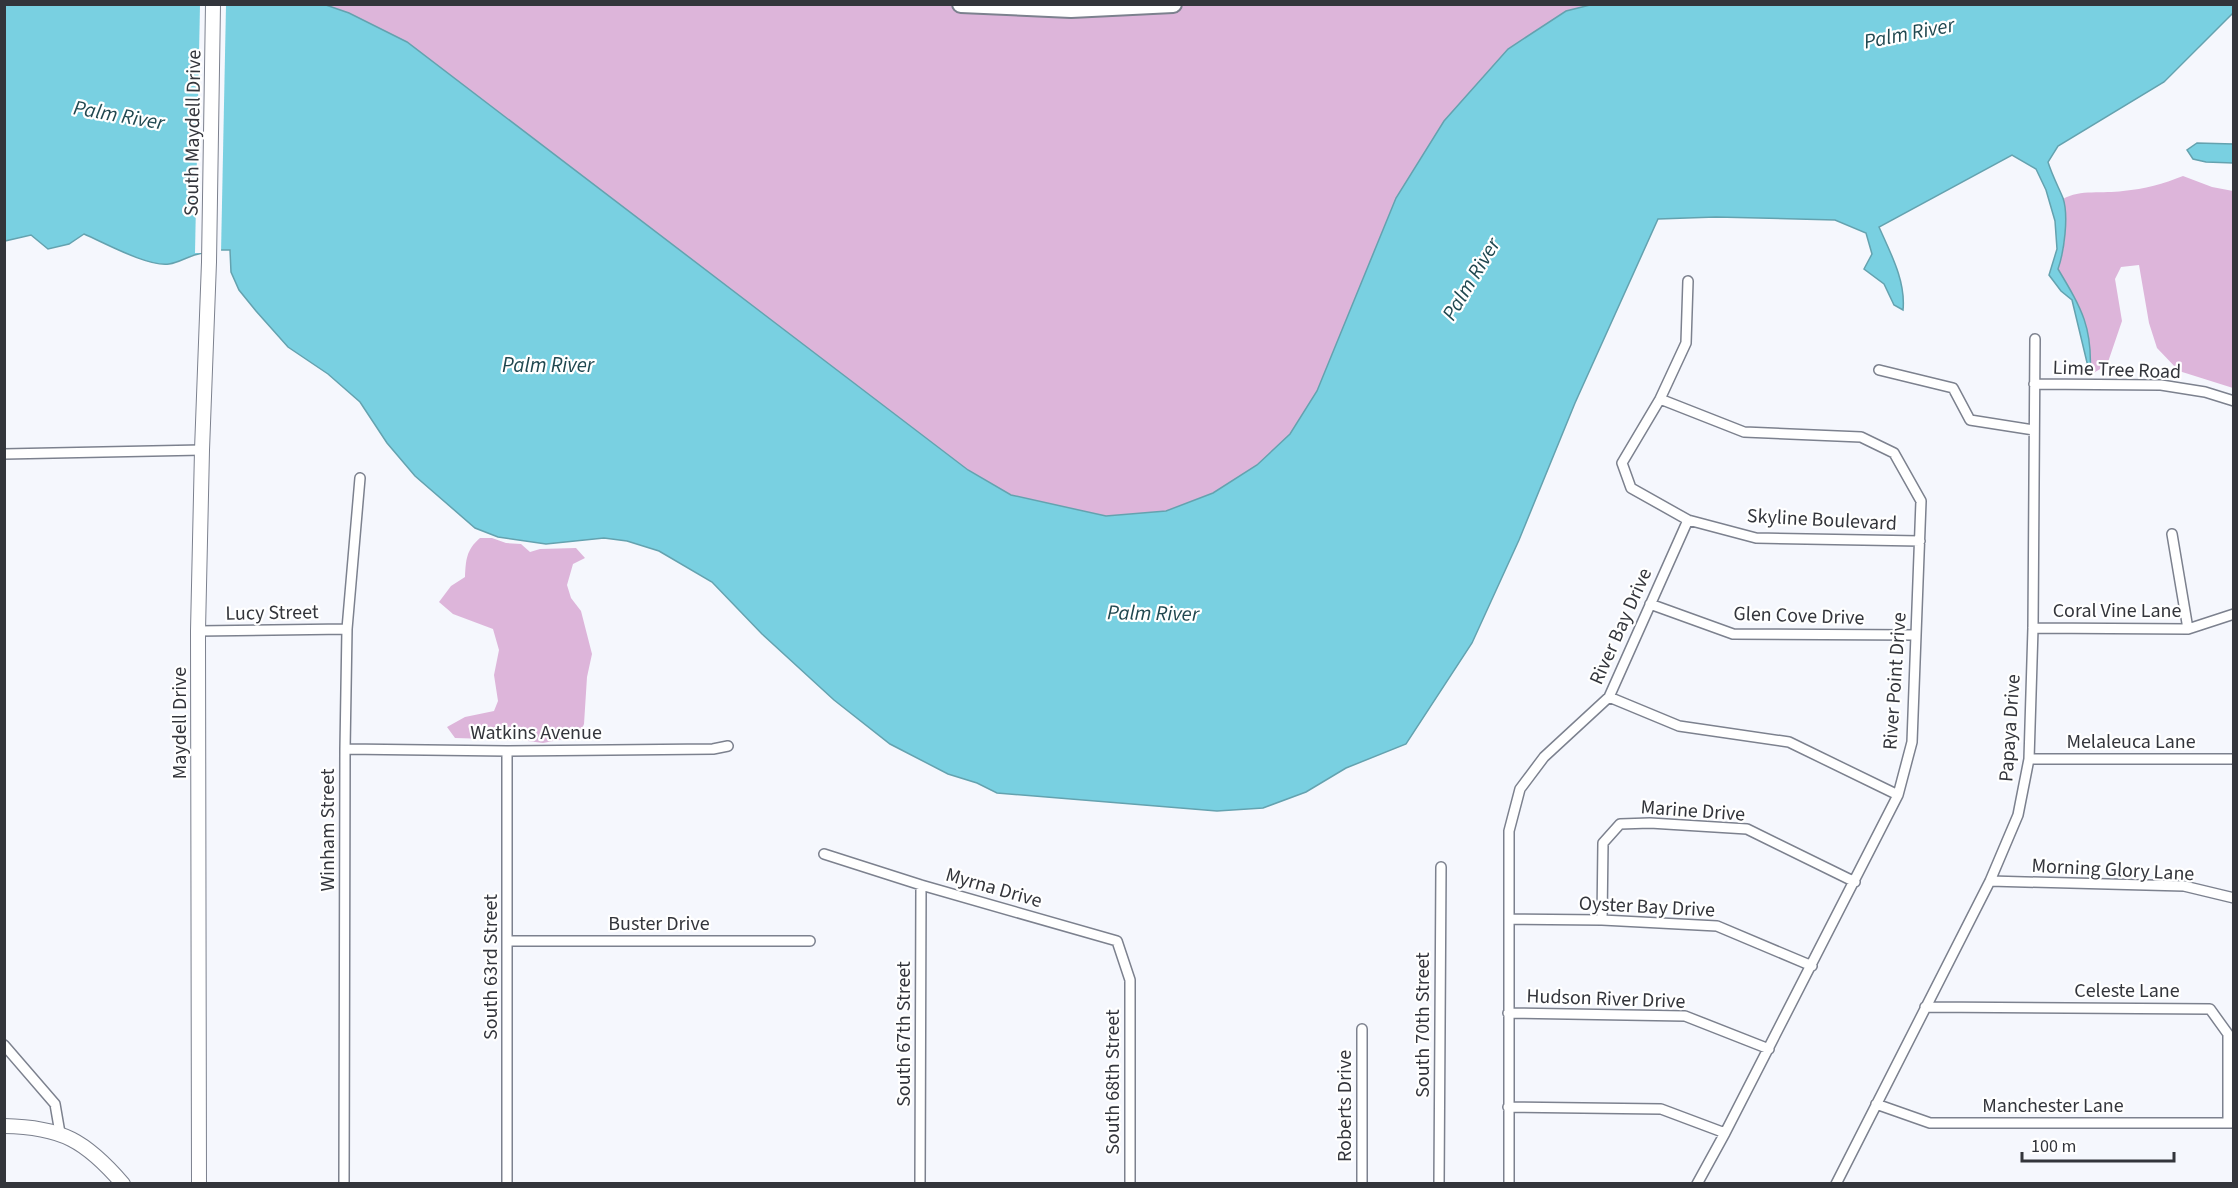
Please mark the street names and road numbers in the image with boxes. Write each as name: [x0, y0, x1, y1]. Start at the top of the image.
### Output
street label: South Maydell Drive: [178, 49, 208, 216]
street label: Lime Tree Road: [2052, 354, 2182, 386]
street label: Skyline Boulevard: [1746, 502, 1898, 538]
street label: River Bay Drive: [1583, 564, 1659, 689]
street label: Coral Vine Lane: [2053, 597, 2181, 625]
street label: Lucy Street: [225, 598, 319, 628]
street label: Glen Cove Drive: [1733, 600, 1865, 632]
street label: River Point Drive: [1876, 611, 1914, 751]
street label: Maydell Drive: [166, 667, 194, 779]
street label: Papaya Drive: [1992, 673, 2028, 783]
street label: Watkins Avenue: [470, 719, 602, 747]
street label: Melaleuca Lane: [2066, 728, 2196, 756]
street label: Winham Street: [314, 768, 342, 892]
street label: Marine Drive: [1640, 793, 1746, 829]
street label: Morning Glory Lane: [2031, 852, 2195, 888]
street label: Myrna Drive: [942, 861, 1045, 915]
street label: Oyster Bay Drive: [1578, 889, 1716, 925]
street label: South 63rd Street: [477, 894, 505, 1040]
street label: Buster Drive: [608, 910, 710, 938]
street label: South 70th Street: [1409, 952, 1437, 1098]
street label: South 67th Street: [890, 961, 918, 1107]
street label: Celeste Lane: [2074, 977, 2180, 1005]
street label: Hudson River Drive: [1526, 982, 1686, 1016]
street label: South 68th Street: [1099, 1009, 1127, 1155]
street label: Roberts Drive: [1331, 1050, 1359, 1162]
street label: Manchester Lane: [1982, 1092, 2124, 1120]

